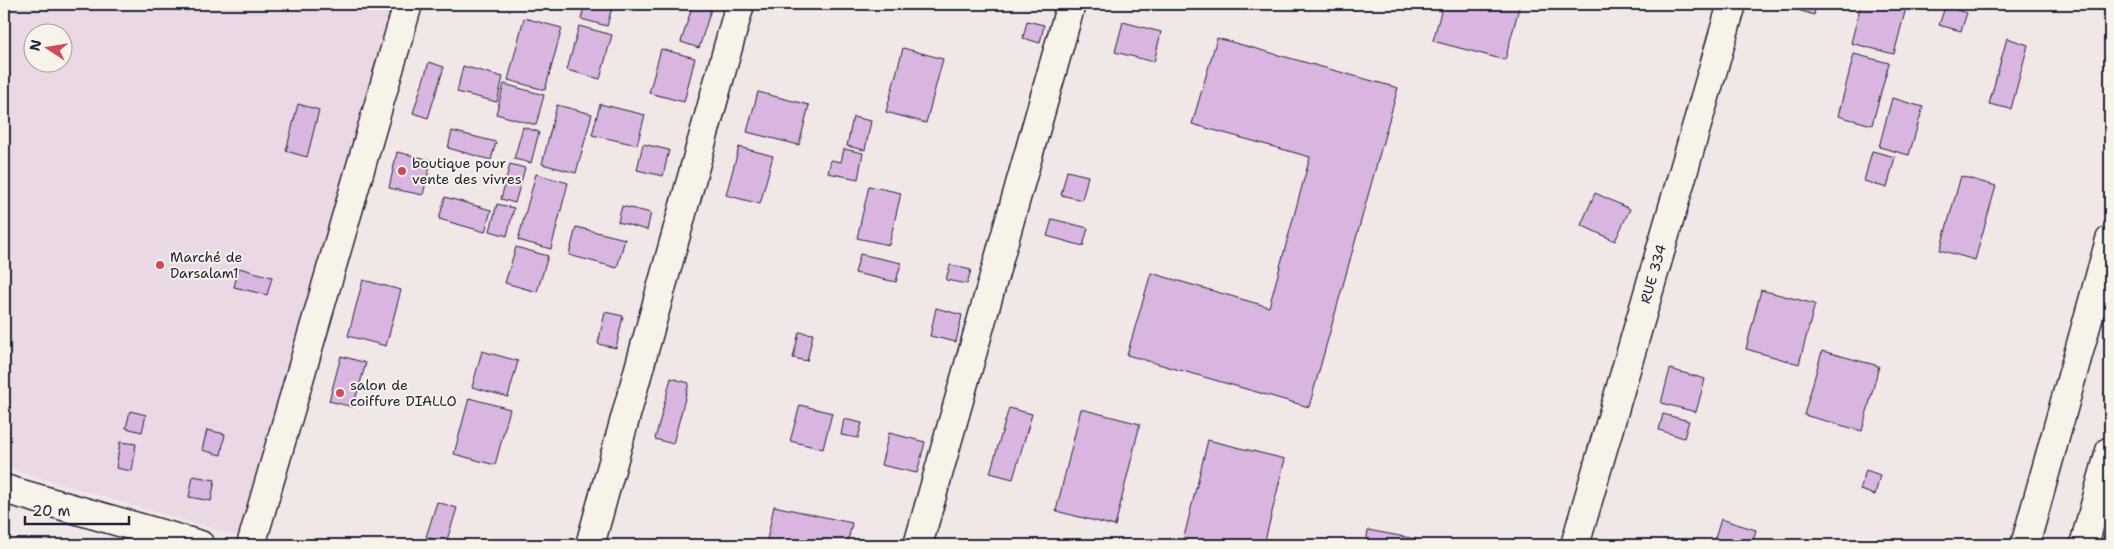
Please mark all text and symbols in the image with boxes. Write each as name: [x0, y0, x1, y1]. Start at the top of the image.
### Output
north arrow: [22, 22, 72, 72]
text: N: [25, 38, 45, 53]
place label: boutique pour vente des vivres: [412, 154, 522, 188]
marker: boutique pour vente des vivres: [396, 165, 408, 177]
street label: RUE 334: [1636, 242, 1670, 306]
place label: Marché de Darsalam1: [170, 248, 243, 282]
marker: Marché de Darsalam1: [154, 259, 166, 271]
place label: salon de coiffure DIALLO: [350, 376, 457, 410]
marker: salon de coiffure DIALLO: [334, 387, 346, 399]
scale bar: [25, 494, 129, 526]
text: 20 m: [32, 501, 71, 521]

